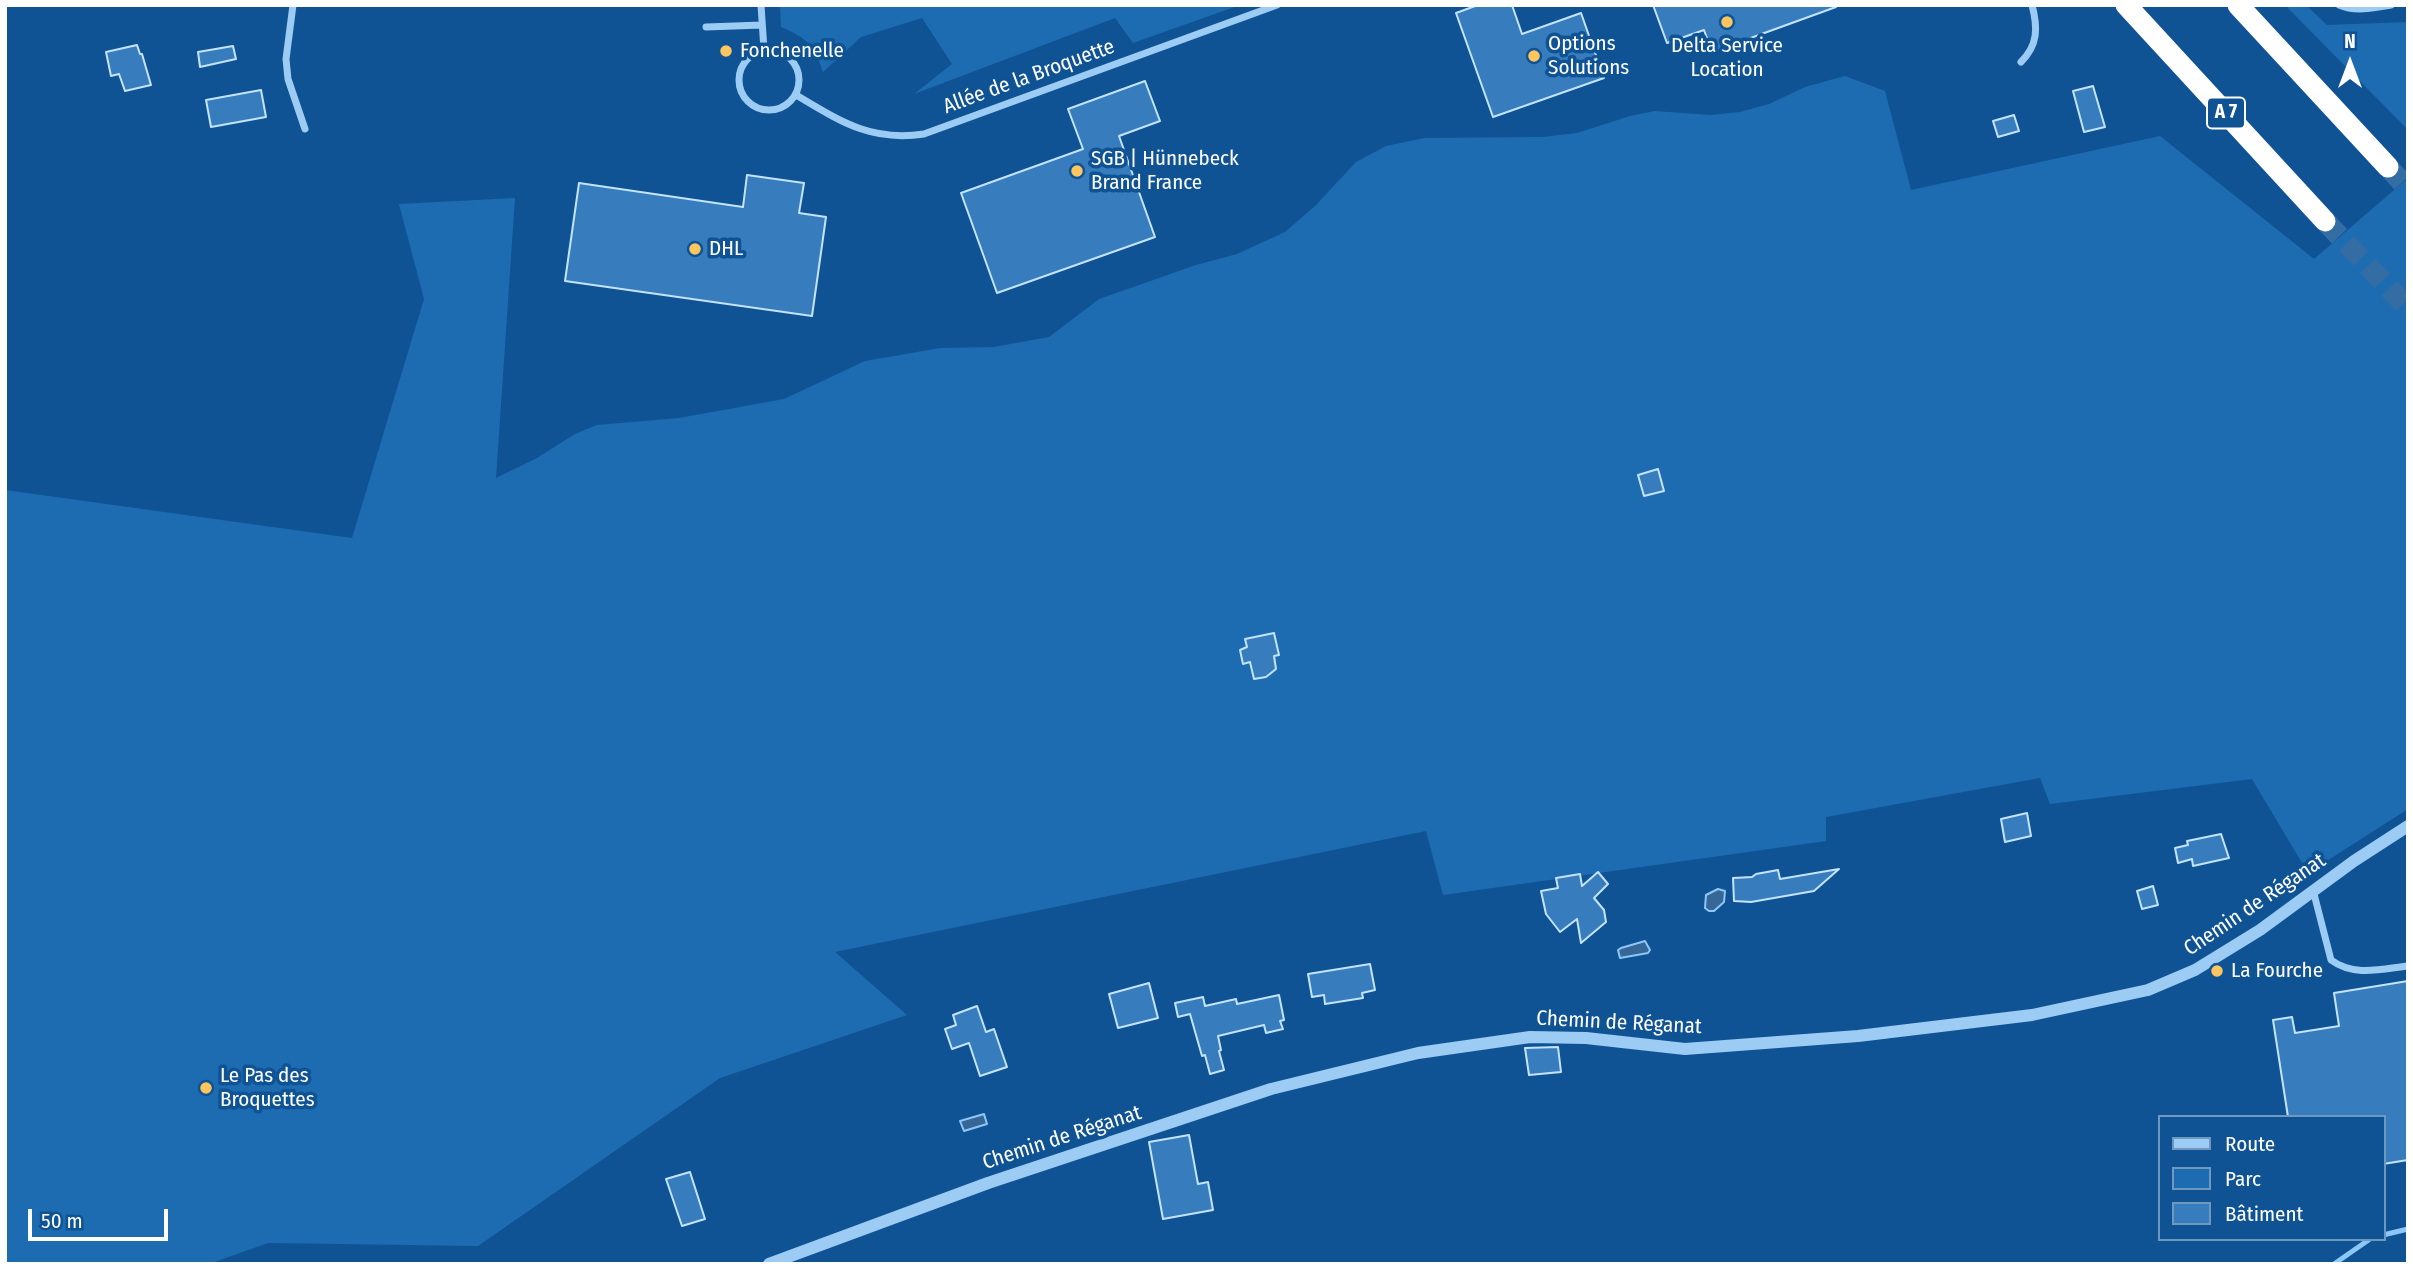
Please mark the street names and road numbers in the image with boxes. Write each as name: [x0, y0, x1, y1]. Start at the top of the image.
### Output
street label: Allée de la Broquette: [940, 34, 1118, 120]
road number: A 7: [2207, 97, 2245, 128]
street label: Chemin de Réganat: [2179, 848, 2331, 962]
street label: Chemin de Réganat: [1536, 1006, 1702, 1040]
street label: Chemin de Réganat: [979, 1100, 1145, 1176]

